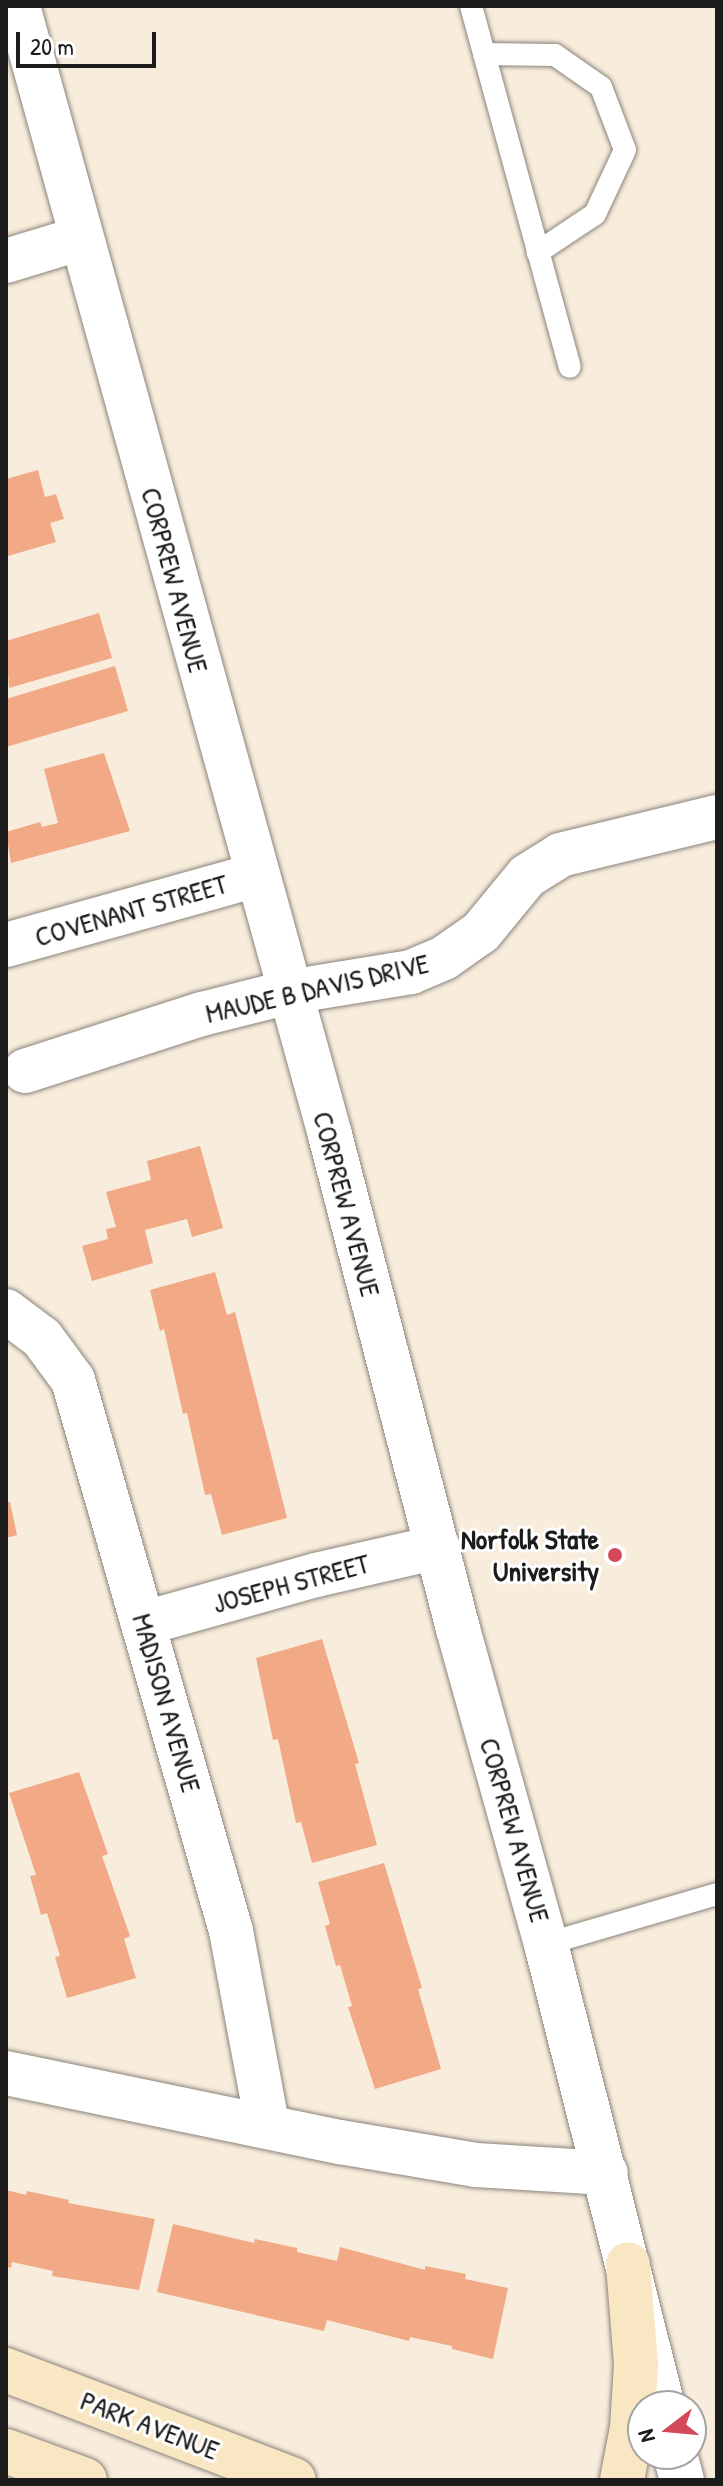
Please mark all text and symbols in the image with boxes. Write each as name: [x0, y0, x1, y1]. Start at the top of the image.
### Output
scale bar: [20, 16, 160, 66]
text: 20 m: [30, 30, 74, 62]
street label: CORPREW AVENUE: [134, 484, 216, 676]
street label: COVENANT STREET: [31, 866, 231, 954]
street label: MAUDE B DAVIS DRIVE: [202, 946, 432, 1030]
street label: CORPREW AVENUE: [306, 1108, 388, 1300]
place label: Norfolk State University: [461, 1522, 599, 1588]
street label: JOSEPH STREET: [209, 1546, 373, 1620]
marker: Norfolk State University: [606, 1546, 624, 1564]
street label: MADISON AVENUE: [125, 1610, 209, 1796]
street label: CORPREW AVENUE: [473, 1734, 557, 1926]
street label: PARK AVENUE: [76, 2383, 224, 2467]
north arrow: [627, 2390, 707, 2470]
text: N: [630, 2426, 662, 2446]

